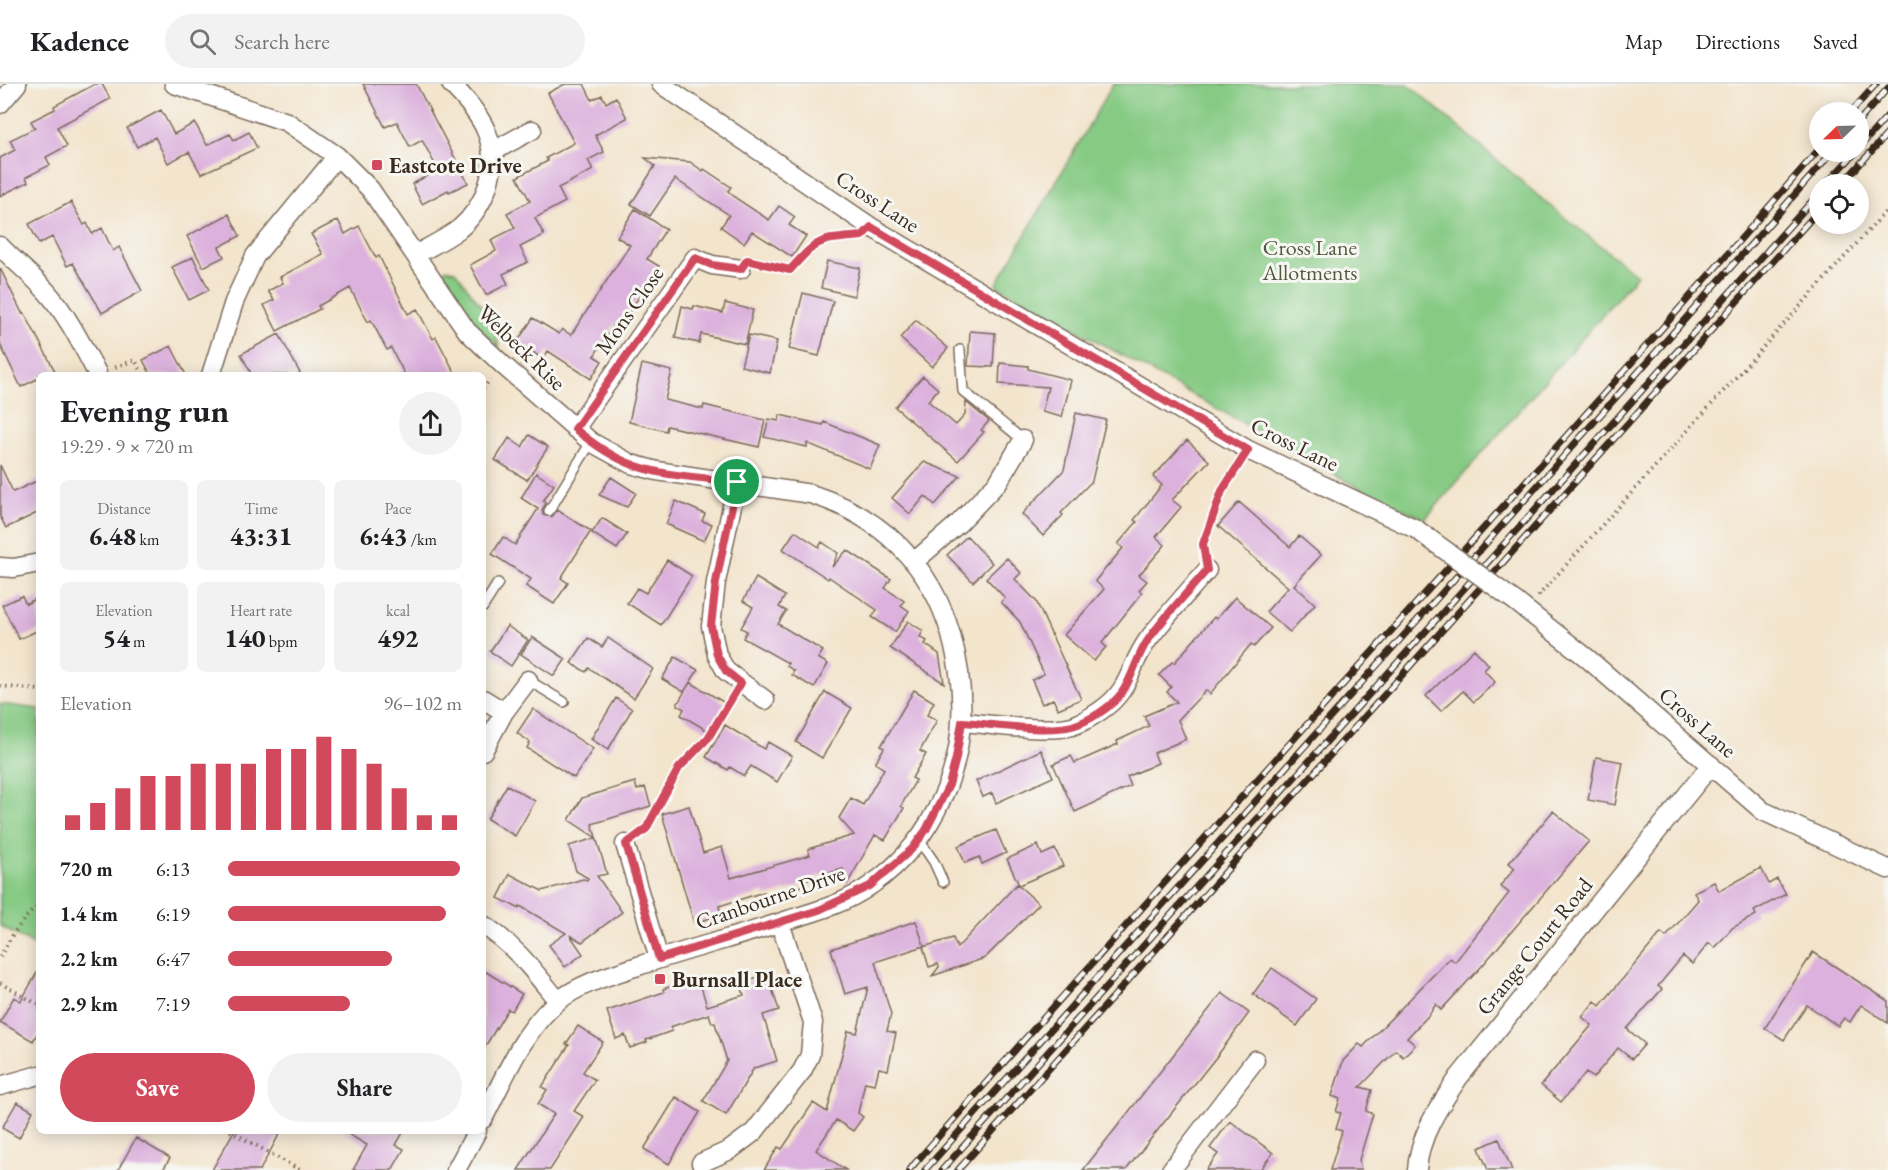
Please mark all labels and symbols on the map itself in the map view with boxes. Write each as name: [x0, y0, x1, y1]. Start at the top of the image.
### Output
north arrow: [1809, 102, 1869, 162]
place label: Eastcote Drive: [389, 151, 522, 180]
marker: Eastcote Drive: [370, 158, 384, 172]
street label: Cross Lane: [830, 164, 926, 239]
park label: Cross Lane Allotments: [1262, 233, 1358, 287]
street label: Mons Close: [589, 260, 670, 360]
street label: Welbeck Rise: [471, 298, 572, 397]
street label: Cross Lane: [1246, 411, 1344, 478]
pin: [711, 456, 762, 507]
street label: Cross Lane: [1653, 681, 1743, 765]
street label: Cranbourne Drive: [692, 858, 849, 937]
street label: Grange Court Road: [1470, 871, 1599, 1021]
place label: Burnsall Place: [672, 965, 802, 994]
marker: Burnsall Place: [653, 972, 667, 986]

